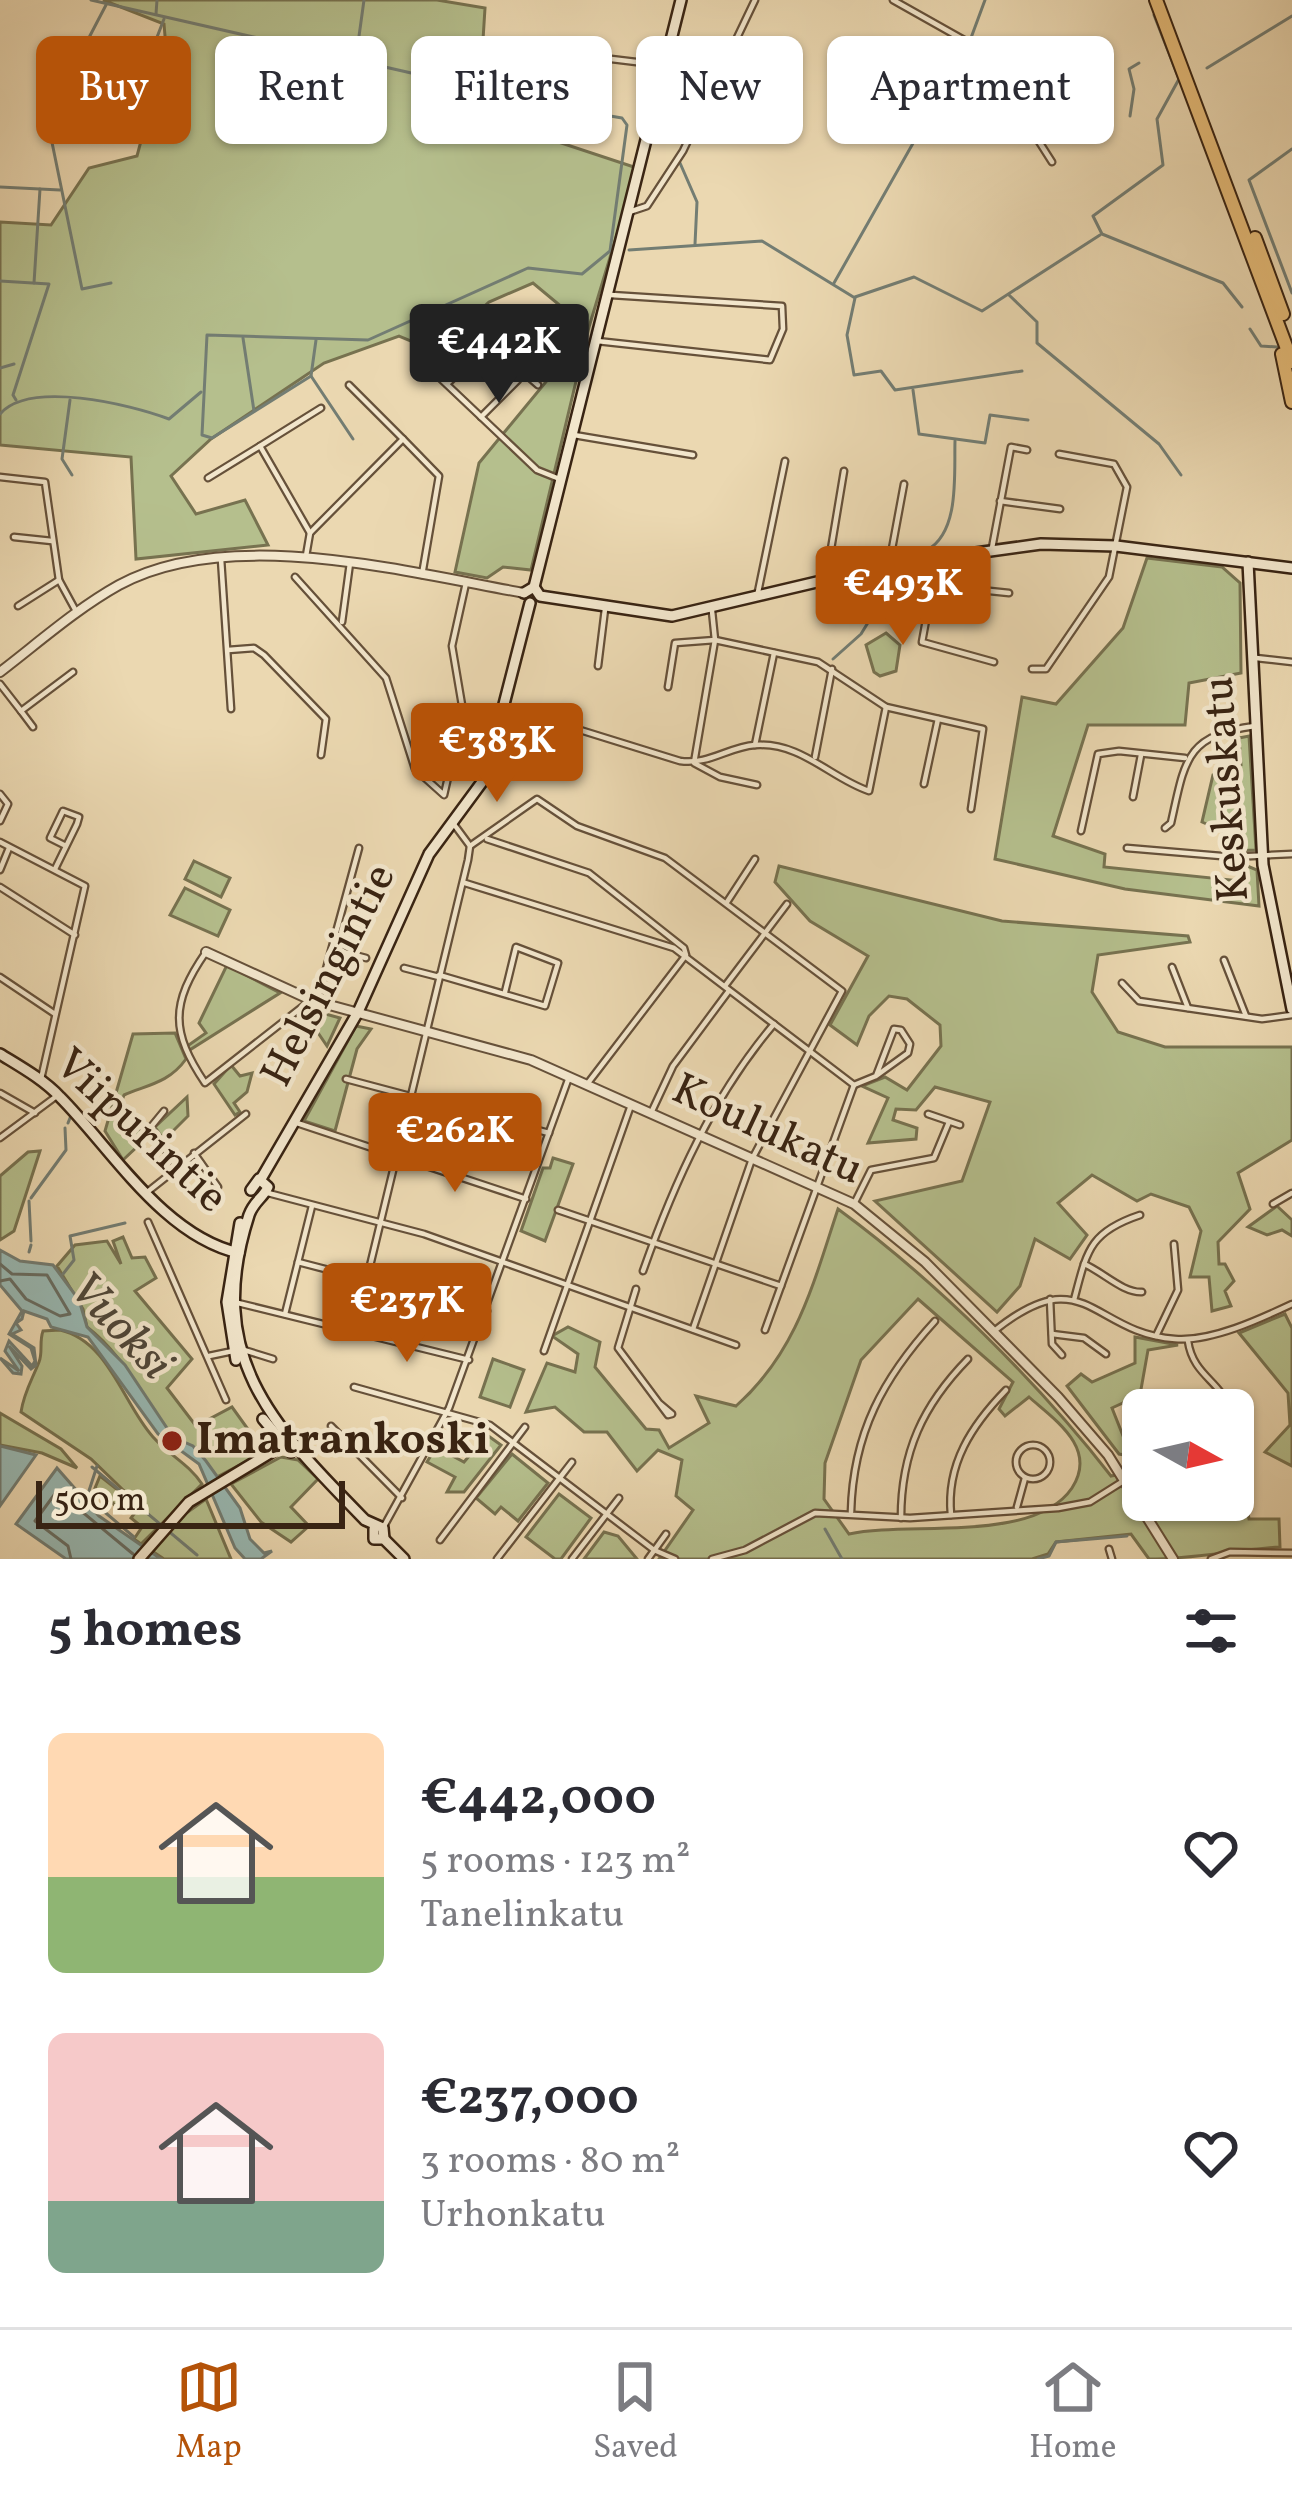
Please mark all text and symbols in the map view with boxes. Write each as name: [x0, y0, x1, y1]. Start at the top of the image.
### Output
chip: Buy: [36, 36, 191, 144]
chip: Rent: [215, 36, 387, 144]
chip: Filters: [411, 36, 612, 144]
chip: New: [636, 36, 803, 144]
chip: Apartment: [827, 36, 1114, 144]
pin: €442K: [415, 304, 583, 406]
text: €442K: [437, 316, 561, 370]
pin: €493K: [819, 546, 987, 648]
text: €493K: [843, 558, 963, 612]
street label: Keskuskatu: [1189, 674, 1267, 904]
pin: €383K: [413, 703, 581, 805]
text: €383K: [438, 715, 556, 769]
street label: Helsingintie: [247, 854, 413, 1098]
street label: Viipurintie: [39, 1035, 241, 1229]
street label: Koulukatu: [661, 1059, 873, 1203]
pin: €262K: [371, 1093, 539, 1195]
text: €262K: [396, 1105, 514, 1159]
water label: Vuoksi: [51, 1258, 187, 1397]
pin: €237K: [323, 1263, 491, 1365]
text: €237K: [349, 1275, 465, 1329]
north arrow: [1122, 1389, 1254, 1521]
map controls: [1122, 1389, 1254, 1521]
place label: Imatrankoski: [196, 1410, 490, 1473]
marker: Imatrankoski: [159, 1428, 185, 1454]
scale bar: [36, 1475, 345, 1528]
text: 500 m: [54, 1479, 145, 1525]
text: 5 homes: [48, 1596, 242, 1667]
icon: filters: [1178, 1598, 1244, 1664]
text: €442,000: [420, 1764, 656, 1835]
icon: home: [144, 1781, 288, 1925]
icon: heart: [1178, 1820, 1244, 1886]
text: 5 rooms · 123 m²: [420, 1835, 691, 1889]
text: Tanelinkatu: [420, 1889, 624, 1943]
text: €237,000: [420, 2064, 639, 2135]
icon: home: [144, 2081, 288, 2225]
icon: heart: [1178, 2120, 1244, 2186]
text: 3 rooms · 80 m²: [420, 2135, 680, 2189]
text: Urhonkatu: [420, 2189, 606, 2243]
tab: Map: [176, 2354, 242, 2472]
tab: Saved: [593, 2354, 678, 2472]
tab: Home: [1029, 2354, 1116, 2472]

